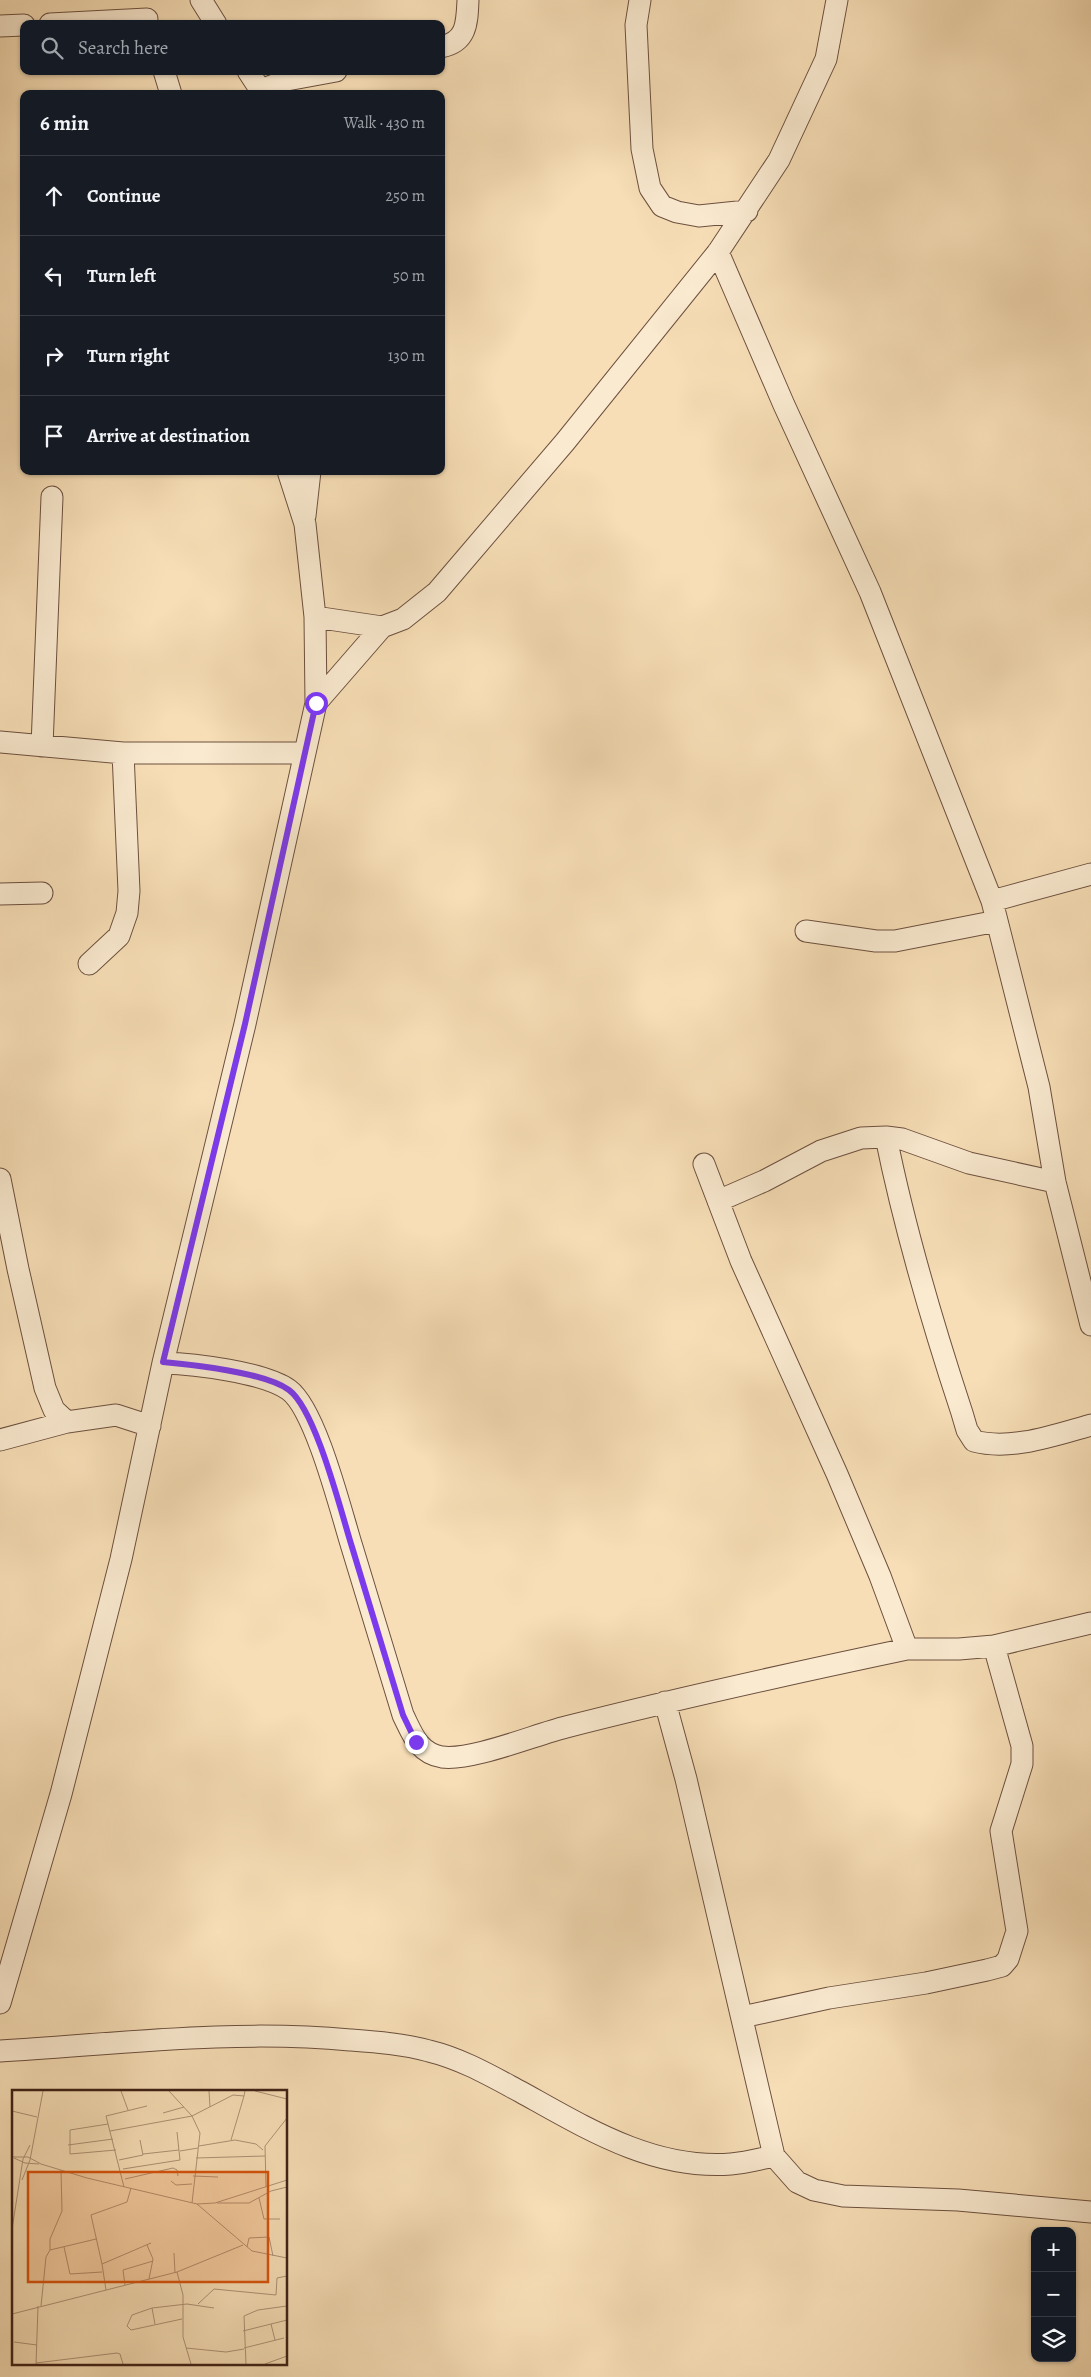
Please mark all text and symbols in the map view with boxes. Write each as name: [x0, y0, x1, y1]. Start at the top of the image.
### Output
search box: [20, 20, 445, 75]
icon: search: [38, 34, 66, 62]
text: Search here: [78, 35, 168, 61]
text: 6 min: [40, 109, 89, 137]
text: Walk · 430 m: [344, 112, 425, 134]
icon: ahead: [40, 182, 68, 210]
text: Continue: [87, 183, 161, 209]
text: 250 m: [386, 185, 425, 207]
icon: left: [40, 262, 68, 290]
text: Turn left: [87, 263, 156, 289]
text: 50 m: [393, 265, 425, 287]
icon: right: [40, 342, 68, 370]
text: Turn right: [87, 343, 169, 369]
text: 130 m: [388, 345, 425, 367]
icon: arrive: [40, 422, 68, 450]
text: Arrive at destination: [87, 423, 250, 449]
route start: [305, 692, 328, 715]
route end: [405, 1731, 428, 1754]
inset map: [12, 2090, 288, 2364]
map controls: [1031, 2227, 1076, 2362]
button: +: [1031, 2227, 1076, 2272]
button: −: [1031, 2272, 1076, 2317]
button: layers: [1031, 2317, 1076, 2362]

